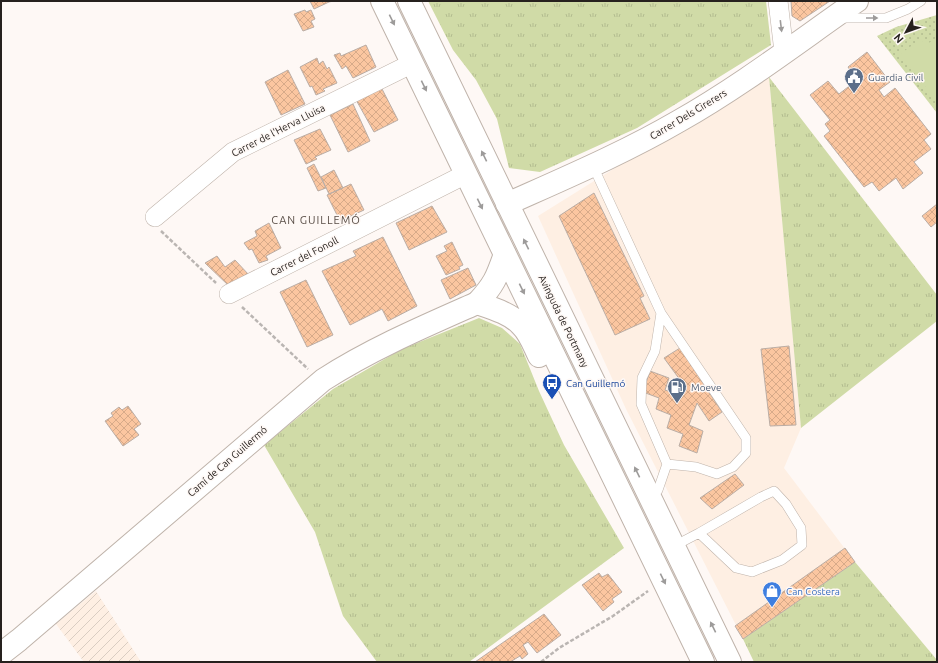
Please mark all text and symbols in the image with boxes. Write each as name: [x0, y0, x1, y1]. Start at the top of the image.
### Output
north arrow: [886, 12, 926, 52]
one-way arrow: [389, 14, 395, 26]
one-way arrow: [866, 15, 879, 21]
one-way arrow: [778, 20, 785, 33]
text: N: [891, 32, 906, 46]
public building icon: Guardia Civil: [843, 66, 865, 94]
place label: Guardia Civil: [868, 72, 924, 83]
one-way arrow: [421, 81, 427, 92]
street label: Carrer Dels Cirerers: [648, 87, 729, 142]
street label: Carrer de l'Herva Lluisa: [230, 102, 327, 159]
one-way arrow: [481, 151, 487, 162]
one-way arrow: [477, 198, 483, 209]
district label: CAN GUILLEMÓ: [271, 213, 361, 226]
street label: Carrer del Fonoll: [268, 234, 340, 278]
one-way arrow: [523, 238, 529, 250]
street label: Avinguda de Portmany: [536, 273, 591, 369]
one-way arrow: [519, 284, 525, 295]
bus stop icon: Can Guillemó: [541, 372, 563, 400]
fuel station icon: Moeve: [666, 376, 688, 404]
place label: Can Guillemó: [566, 378, 625, 389]
place label: Moeve: [691, 382, 721, 393]
street label: Camí de Can Guillermó: [185, 424, 269, 499]
one-way arrow: [634, 467, 640, 478]
one-way arrow: [660, 573, 666, 585]
shop icon: Can Costera: [761, 580, 783, 608]
place label: Can Costera: [786, 586, 840, 597]
one-way arrow: [710, 621, 716, 633]

